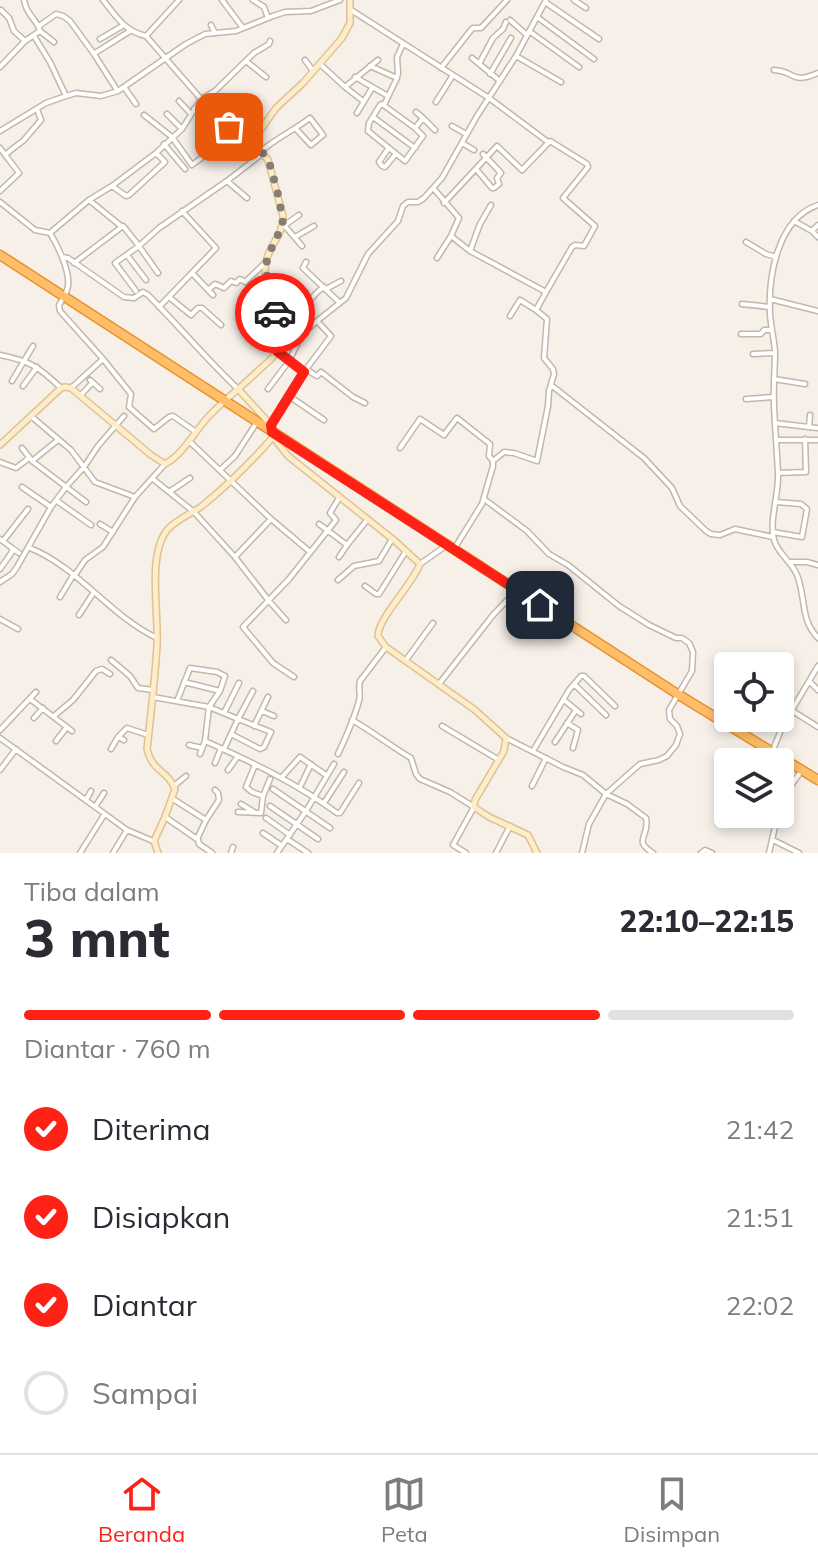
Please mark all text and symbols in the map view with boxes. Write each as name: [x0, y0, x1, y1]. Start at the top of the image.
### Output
pin: [195, 93, 263, 161]
icon: bag: [207, 105, 251, 149]
courier: [235, 273, 315, 353]
icon: car: [253, 291, 297, 335]
pin: [506, 571, 574, 639]
icon: home: [518, 583, 562, 627]
map controls: [714, 652, 794, 828]
button: locate: [714, 652, 794, 732]
button: layers: [714, 748, 794, 828]
text: Tiba dalam: [24, 875, 160, 908]
text: 22:10–22:15: [619, 902, 794, 940]
text: 3 mnt: [24, 905, 170, 970]
text: Diantar · 760 m: [24, 1032, 211, 1065]
icon: check: [24, 1107, 68, 1151]
text: Diterima: [92, 1110, 211, 1148]
text: 21:42: [726, 1113, 794, 1146]
icon: check: [24, 1195, 68, 1239]
text: Disiapkan: [92, 1198, 230, 1236]
text: 21:51: [726, 1201, 794, 1234]
icon: check: [24, 1283, 68, 1327]
text: Diantar: [92, 1286, 197, 1324]
text: 22:02: [726, 1289, 794, 1322]
text: Sampai: [92, 1374, 198, 1412]
tab: Beranda: [98, 1472, 185, 1548]
tab: Peta: [381, 1472, 428, 1548]
tab: Disimpan: [624, 1472, 720, 1548]

